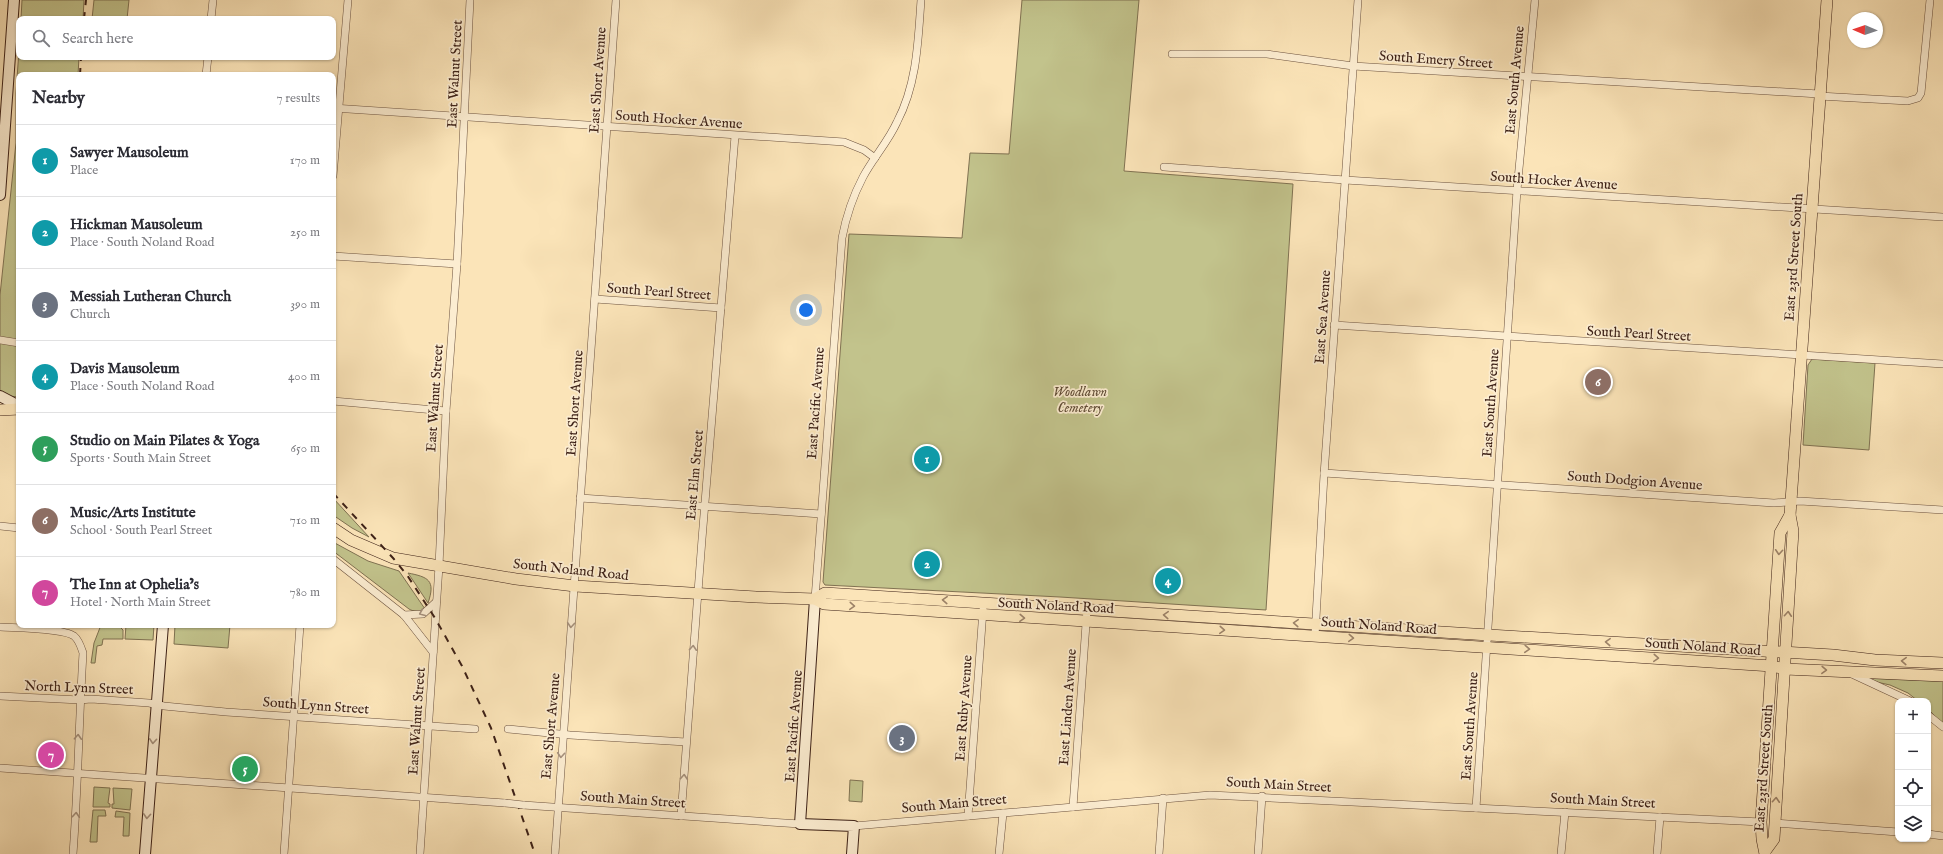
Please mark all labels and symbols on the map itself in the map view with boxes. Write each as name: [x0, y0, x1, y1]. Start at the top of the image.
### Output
north arrow: [1847, 12, 1883, 48]
street label: East Walnut Street: [443, 19, 467, 129]
street label: East South Avenue: [1501, 25, 1529, 135]
street label: East Short Avenue: [585, 26, 611, 134]
street label: South Emery Street: [1378, 47, 1494, 73]
street label: South Hocker Avenue: [615, 107, 744, 133]
street label: South Hocker Avenue: [1490, 168, 1619, 194]
street label: East 23rd Street South: [1781, 192, 1807, 322]
street label: East Sea Avenue: [1311, 269, 1335, 365]
street label: South Pearl Street: [606, 279, 712, 305]
your location: [796, 300, 816, 320]
street label: South Pearl Street: [1586, 322, 1692, 346]
street label: East Walnut Street: [422, 343, 448, 453]
street label: East Pacific Avenue: [803, 346, 829, 460]
street label: East South Avenue: [1478, 348, 1504, 458]
street label: East Short Avenue: [562, 349, 588, 457]
pin: 6: [1585, 367, 1611, 397]
park label: Woodlawn Cemetery: [1053, 383, 1107, 417]
street label: East Elm Street: [682, 429, 708, 521]
pin: 1: [914, 444, 940, 474]
street label: South Dodgion Avenue: [1567, 467, 1704, 495]
pin: 2: [914, 549, 940, 579]
one-way arrow: [1774, 549, 1783, 555]
street label: South Noland Road: [512, 555, 630, 585]
pin: 4: [1155, 566, 1181, 596]
street label: South Noland Road: [998, 594, 1115, 618]
one-way arrow: [942, 596, 948, 605]
one-way arrow: [849, 602, 855, 611]
one-way arrow: [418, 608, 426, 616]
one-way arrow: [1163, 611, 1169, 620]
one-way arrow: [1783, 611, 1792, 617]
one-way arrow: [1019, 613, 1025, 622]
street label: South Noland Road: [1320, 613, 1438, 639]
one-way arrow: [1293, 619, 1299, 628]
one-way arrow: [567, 622, 576, 628]
one-way arrow: [1219, 625, 1225, 634]
one-way arrow: [1348, 634, 1354, 642]
street label: South Noland Road: [1644, 634, 1762, 660]
one-way arrow: [1605, 638, 1611, 647]
one-way arrow: [689, 645, 698, 651]
one-way arrow: [1524, 645, 1530, 654]
street label: East Linden Avenue: [1055, 648, 1081, 766]
street label: East Ruby Avenue: [951, 654, 977, 762]
one-way arrow: [1653, 654, 1659, 663]
one-way arrow: [1901, 657, 1907, 666]
street label: East Walnut Street: [404, 666, 430, 776]
one-way arrow: [1821, 666, 1827, 675]
street label: East Pacific Avenue: [781, 669, 807, 783]
street label: East South Avenue: [1457, 671, 1483, 781]
street label: East Short Avenue: [537, 672, 565, 780]
street label: North Lynn Street: [24, 677, 134, 699]
street label: South Lynn Street: [262, 693, 370, 719]
street label: East 23rd Street South: [1751, 703, 1777, 833]
pin: 3: [889, 723, 915, 753]
one-way arrow: [74, 734, 83, 740]
one-way arrow: [149, 738, 158, 744]
pin: 7: [38, 740, 64, 770]
one-way arrow: [557, 752, 566, 758]
pin: 5: [232, 754, 258, 784]
street label: South Main Street: [1226, 773, 1332, 797]
one-way arrow: [679, 774, 688, 780]
street label: South Main Street: [580, 787, 686, 813]
street label: South Main Street: [1550, 789, 1656, 813]
street label: South Main Street: [901, 790, 1008, 818]
one-way arrow: [1771, 797, 1780, 803]
one-way arrow: [71, 812, 80, 818]
one-way arrow: [143, 813, 152, 819]

